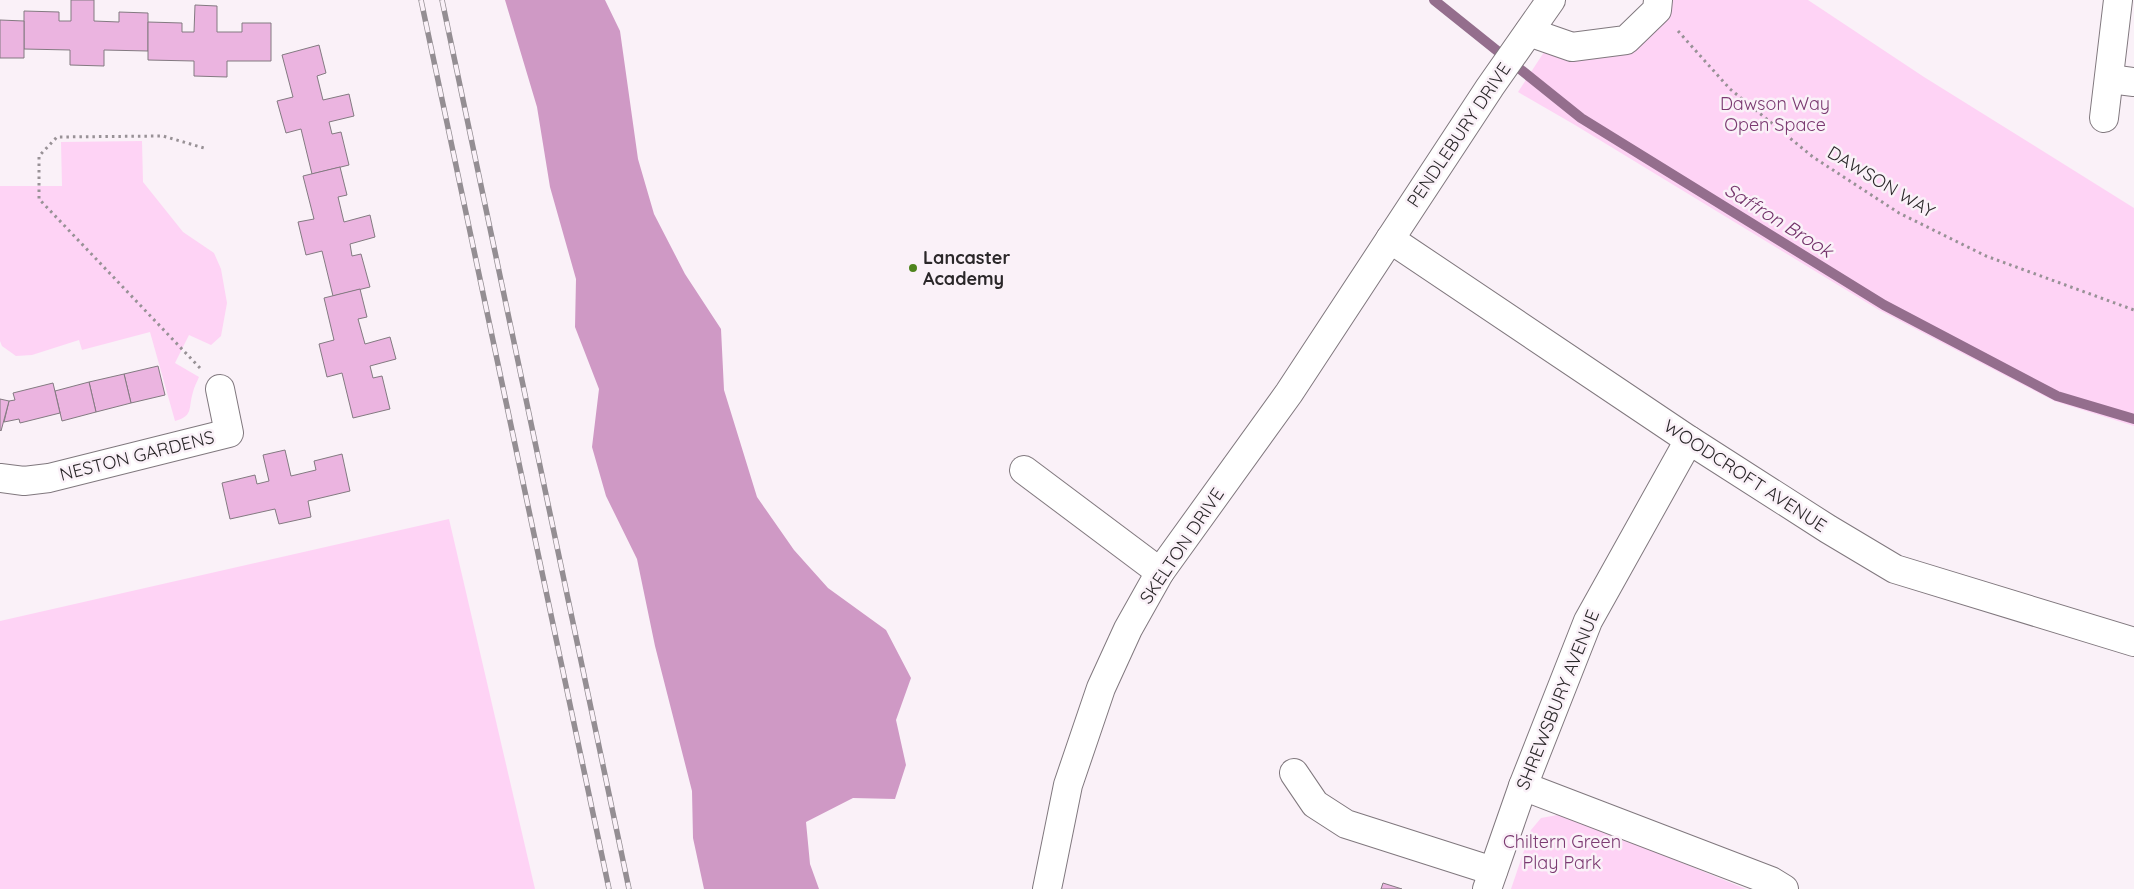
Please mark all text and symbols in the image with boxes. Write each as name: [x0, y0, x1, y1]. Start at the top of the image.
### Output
street label: PENDLEBURY DRIVE: [1402, 58, 1516, 212]
park label: Dawson Way Open Space: [1720, 92, 1830, 136]
street label: DAWSON WAY: [1823, 141, 1939, 223]
water label: Saffron Brook: [1721, 177, 1839, 264]
place label: Lancaster Academy: [923, 246, 1010, 290]
marker: Lancaster Academy: [907, 262, 919, 274]
street label: WOODCROFT AVENUE: [1659, 414, 1831, 537]
street label: NESTON GARDENS: [57, 425, 216, 486]
street label: SKELTON DRIVE: [1134, 483, 1229, 608]
street label: SHREWSBURY AVENUE: [1511, 606, 1604, 793]
park label: Chiltern Green Play Park: [1503, 830, 1621, 874]

